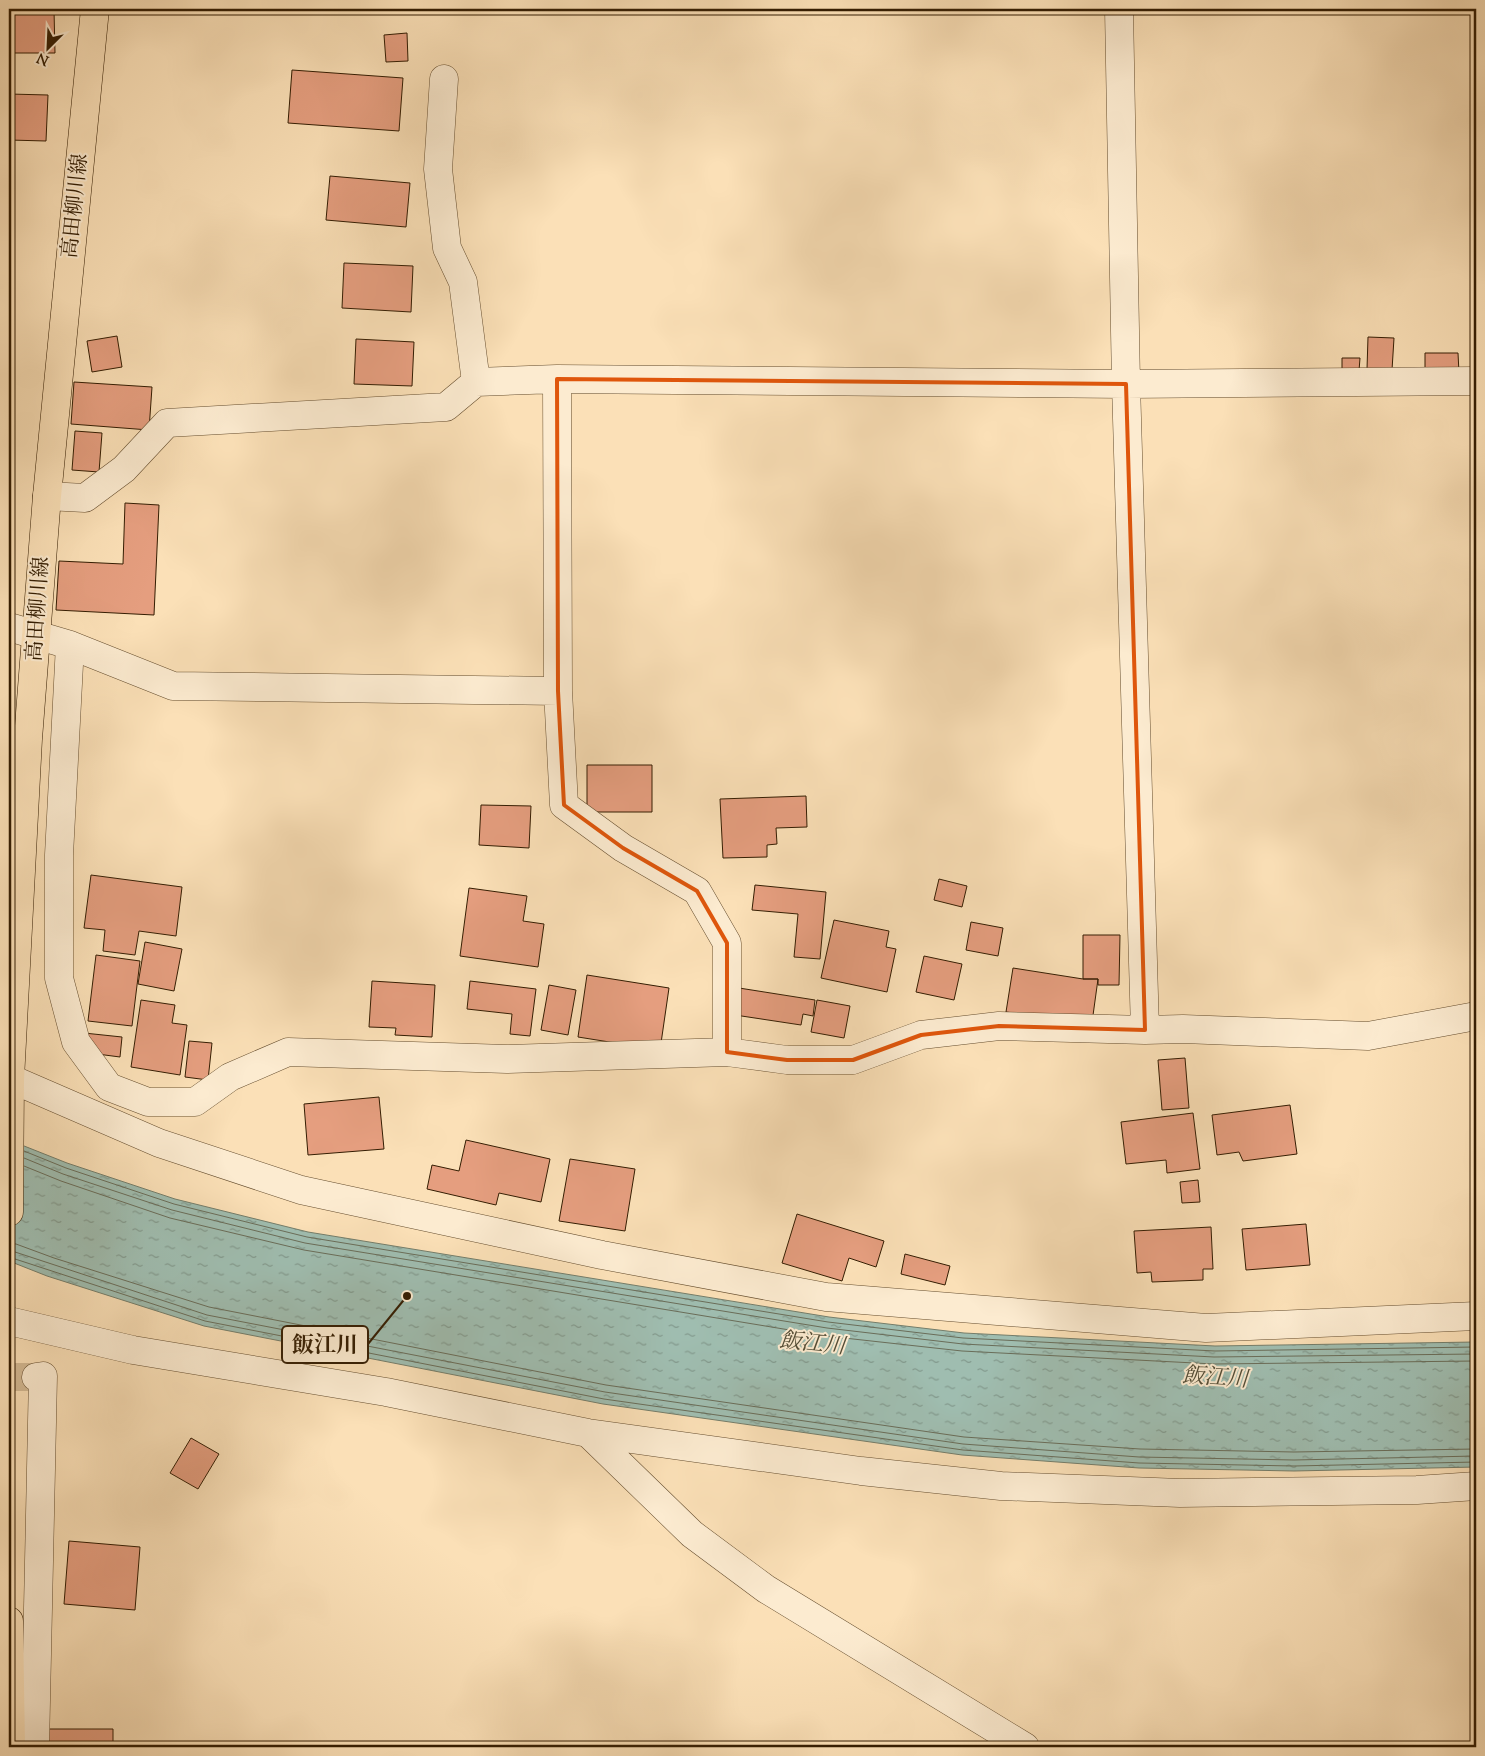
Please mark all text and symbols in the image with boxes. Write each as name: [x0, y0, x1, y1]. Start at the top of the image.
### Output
north arrow: [22, 22, 72, 72]
text: N: [34, 47, 53, 69]
street label: 高田柳川線: [56, 152, 96, 260]
street label: 高田柳川線: [20, 556, 58, 662]
callout: 飯江川: [282, 1326, 368, 1363]
water label: 飯江川: [778, 1326, 848, 1365]
text: 飯江川: [292, 1331, 358, 1363]
water label: 飯江川: [1181, 1361, 1251, 1397]

